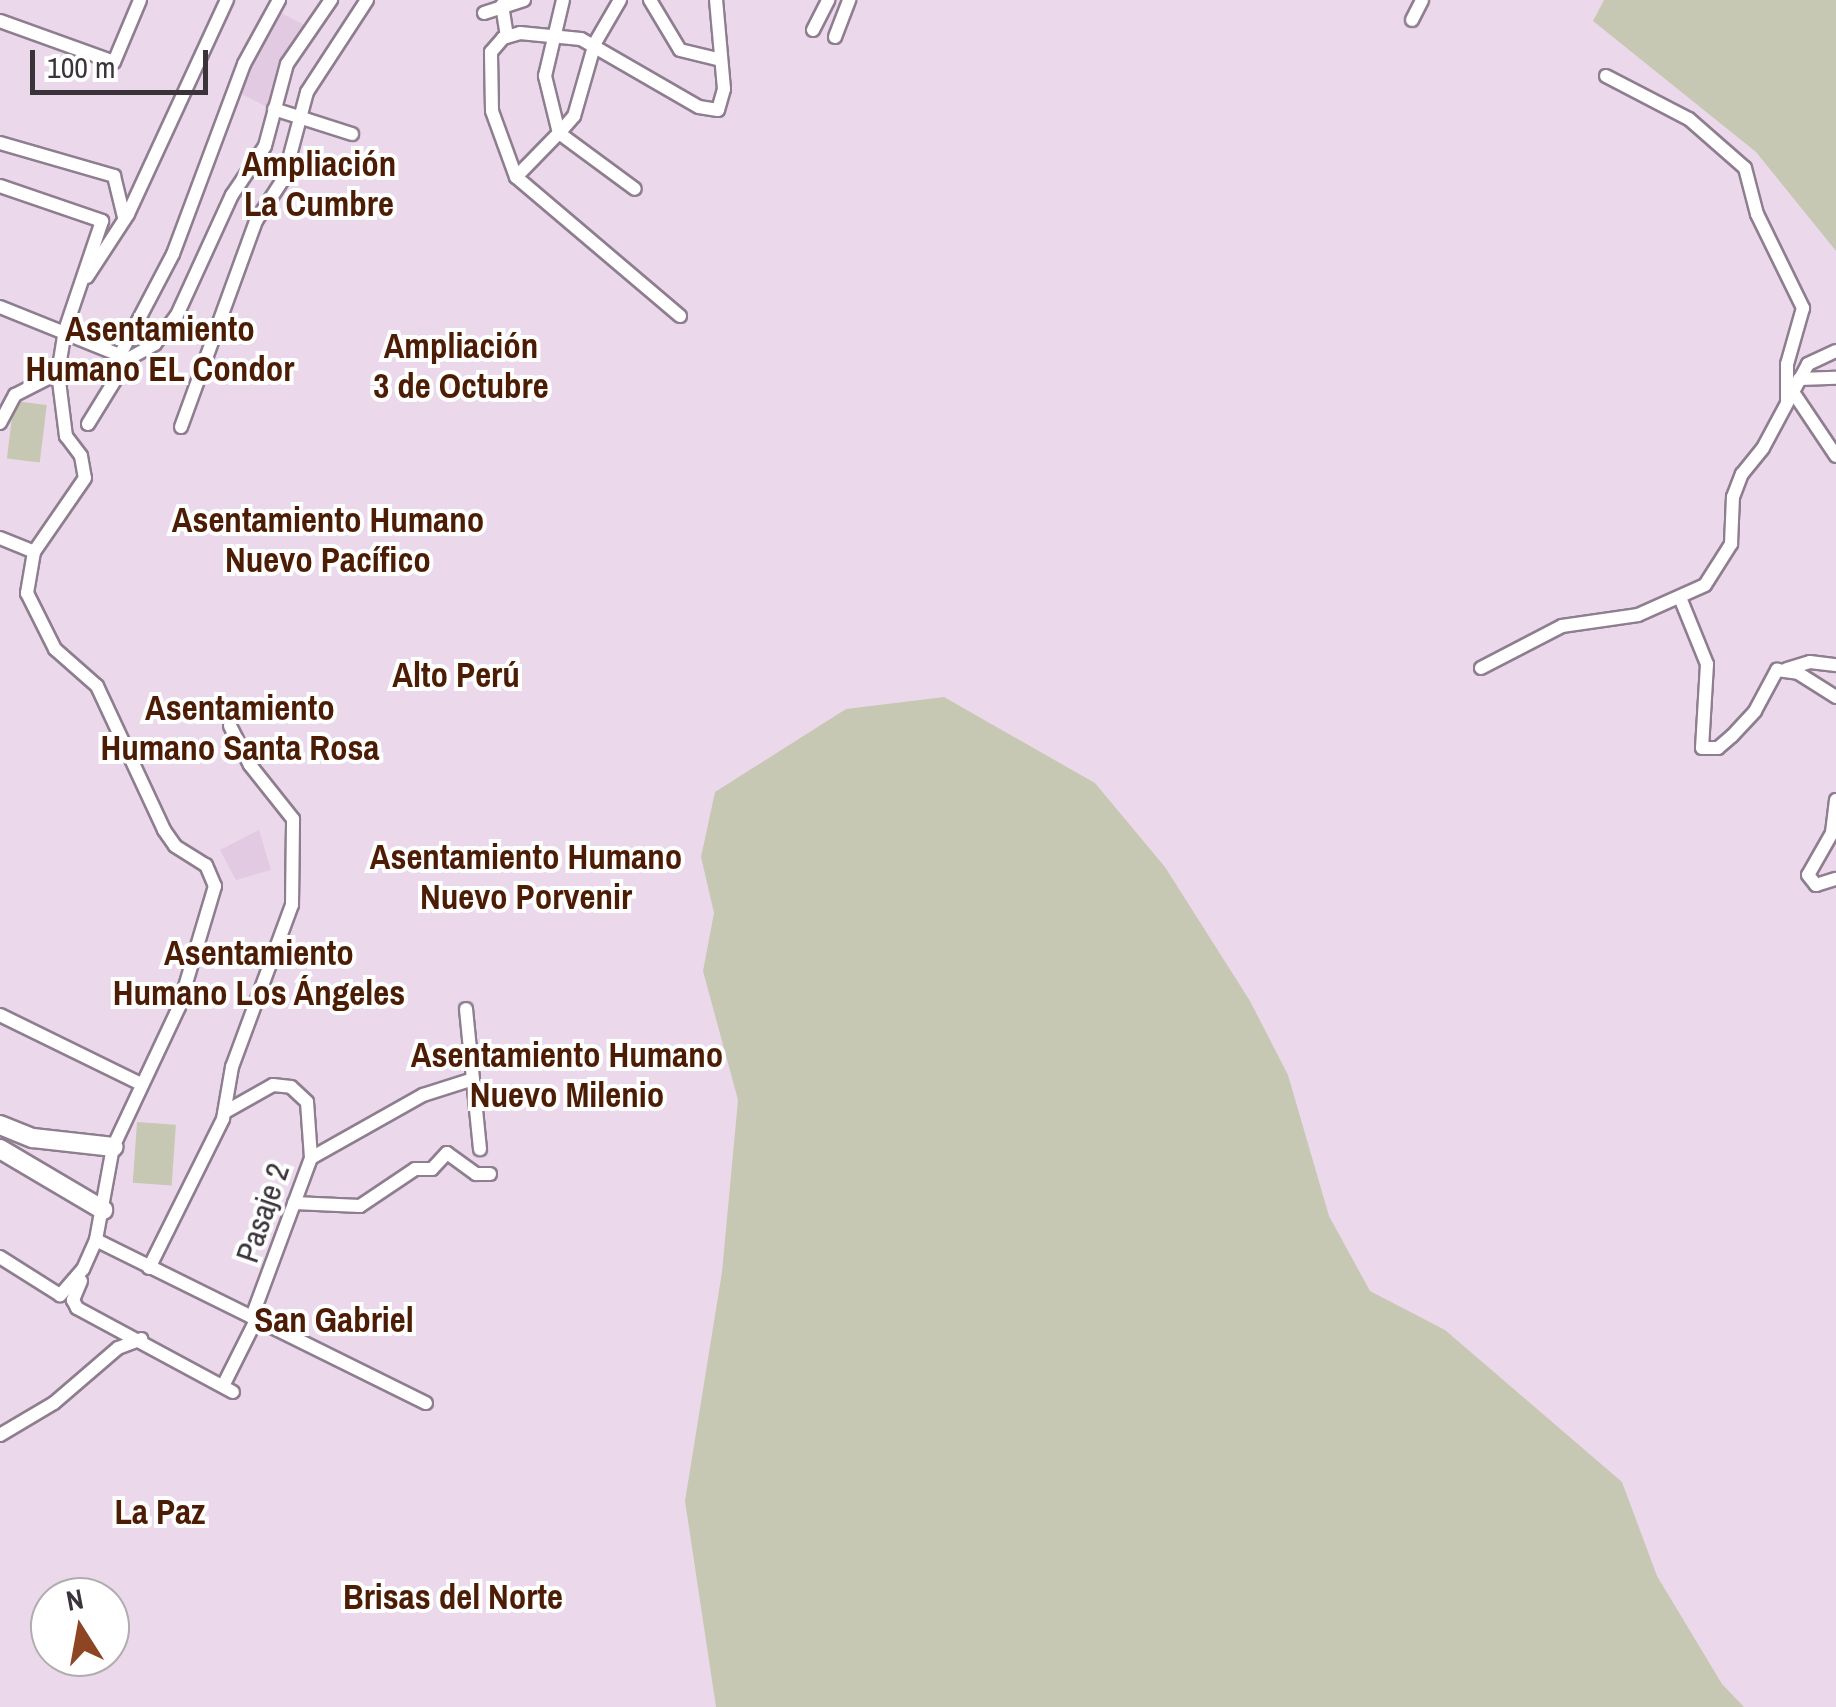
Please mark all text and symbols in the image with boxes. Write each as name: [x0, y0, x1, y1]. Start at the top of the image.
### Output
scale bar: [35, 30, 212, 92]
text: 100 m: [47, 47, 115, 87]
district label: Ampliación La Cumbre: [242, 143, 396, 225]
district label: Asentamiento Humano EL Condor: [25, 308, 295, 390]
district label: Ampliación 3 de Octubre: [373, 325, 549, 407]
district label: Asentamiento Humano Nuevo Pacífico: [172, 499, 484, 581]
district label: Alto Perú: [392, 654, 520, 696]
district label: Asentamiento Humano Santa Rosa: [100, 687, 380, 769]
district label: Asentamiento Humano Nuevo Porvenir: [370, 836, 682, 918]
district label: Asentamiento Humano Los Ángeles: [112, 932, 406, 1014]
district label: Asentamiento Humano Nuevo Milenio: [411, 1034, 723, 1116]
street label: Pasaje 2: [228, 1158, 298, 1268]
district label: San Gabriel: [254, 1299, 414, 1341]
district label: La Paz: [115, 1491, 205, 1533]
district label: Brisas del Norte: [343, 1576, 563, 1618]
north arrow: [30, 1577, 130, 1677]
text: N: [63, 1579, 86, 1620]

